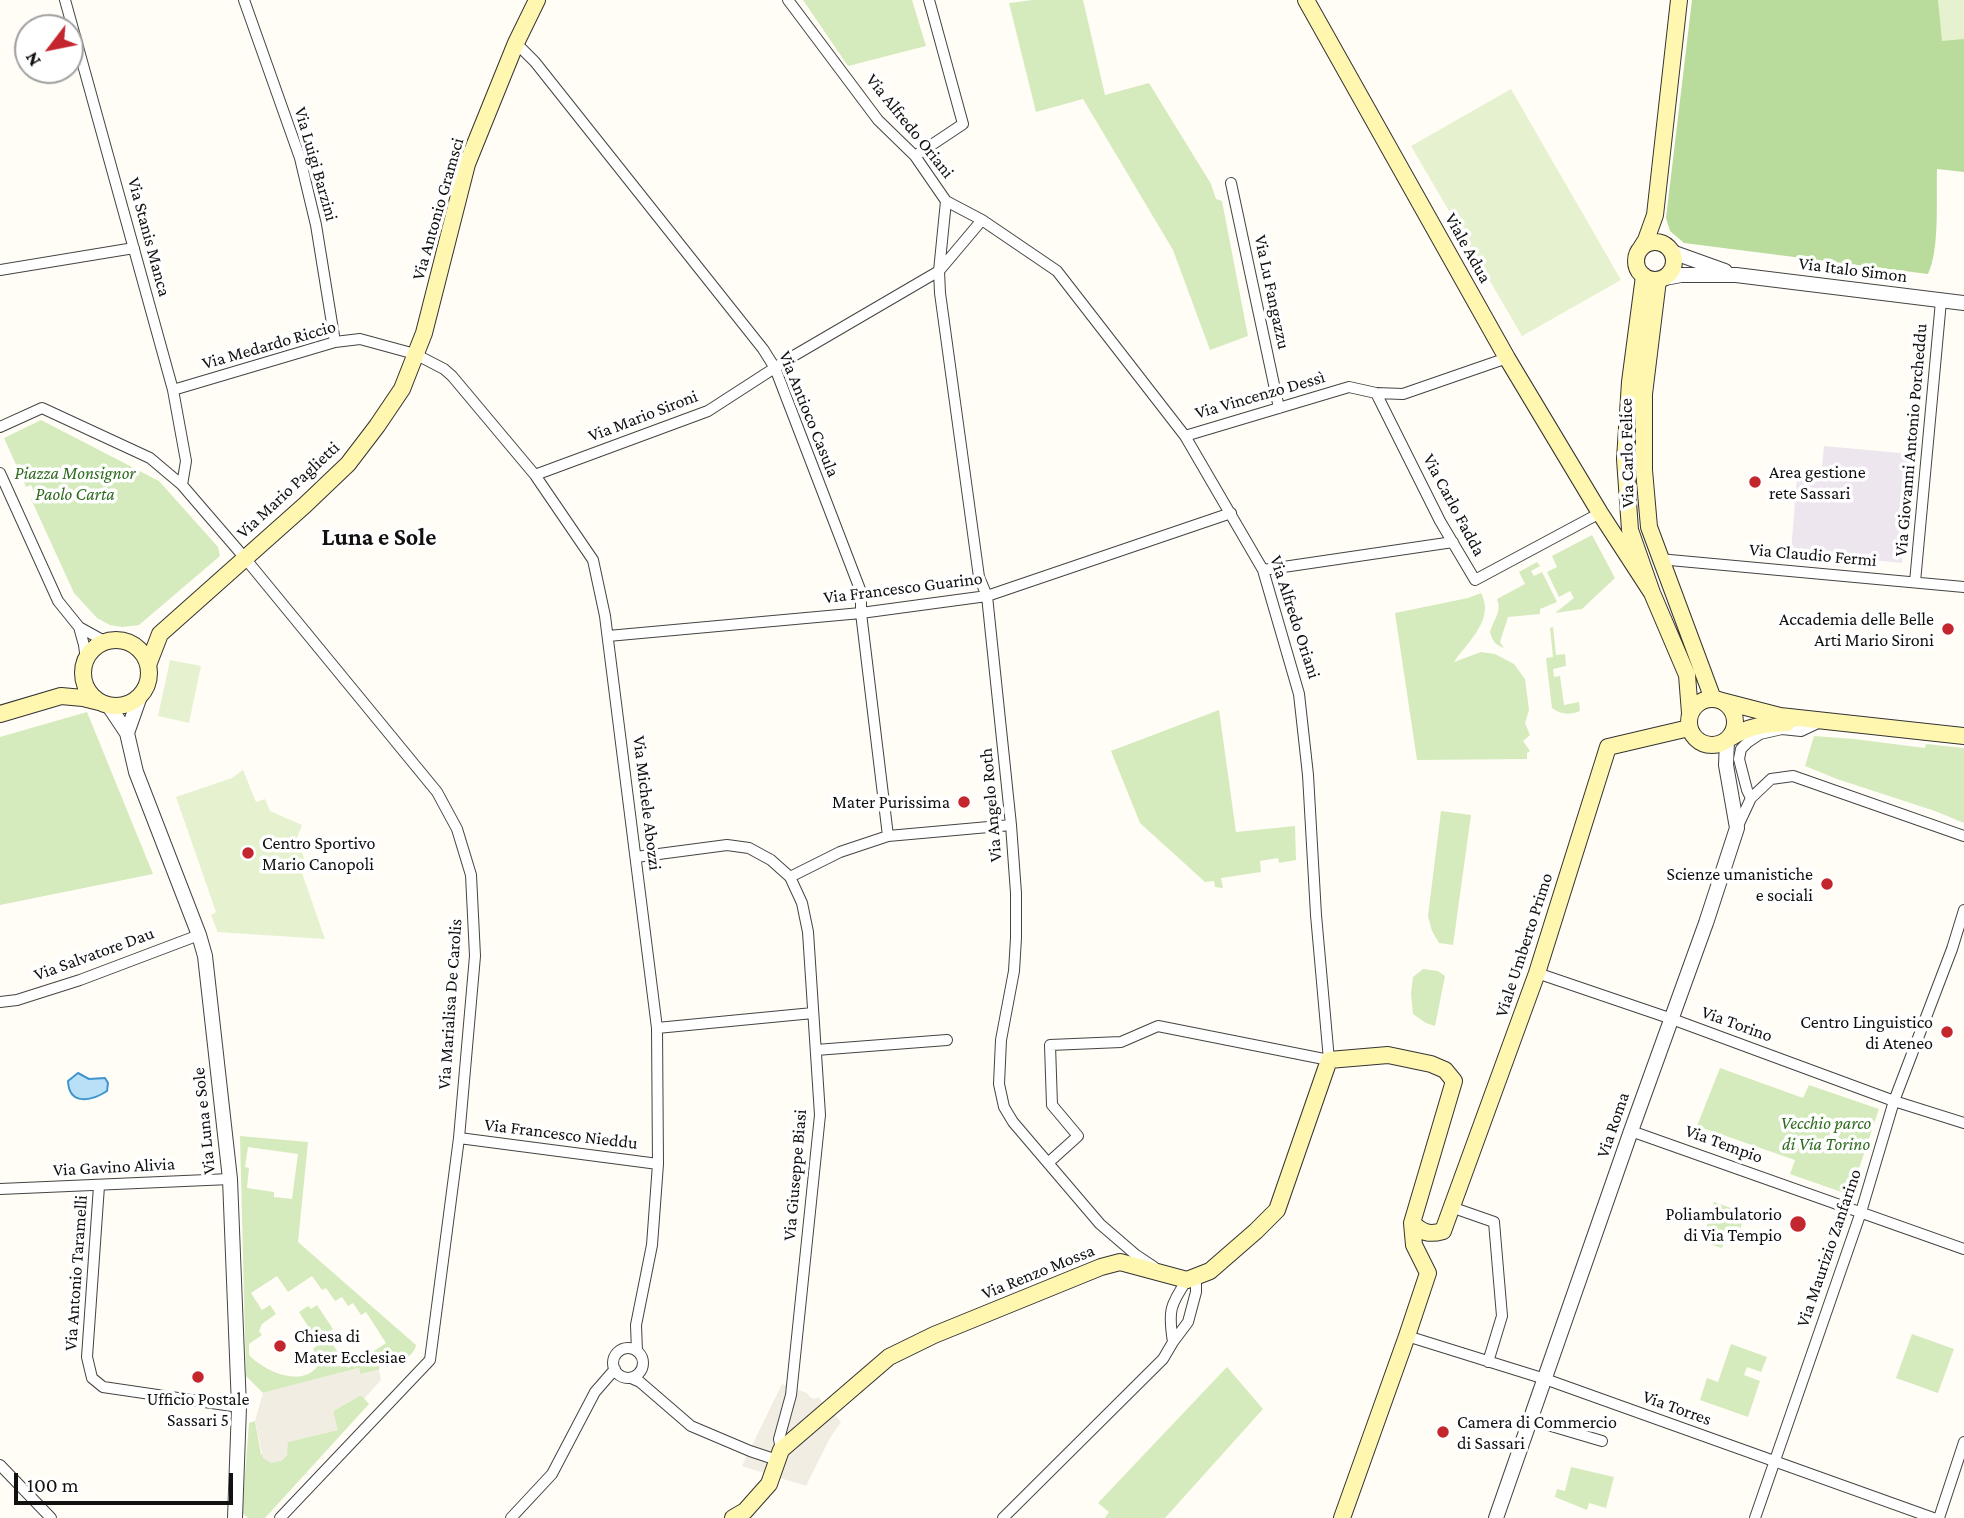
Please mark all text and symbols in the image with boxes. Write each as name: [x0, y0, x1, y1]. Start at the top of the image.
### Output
north arrow: [14, 14, 84, 84]
text: N: [20, 48, 45, 70]
street label: Via Alfredo Oriani: [861, 69, 959, 183]
street label: Via Luigi Barzini: [289, 105, 343, 223]
street label: Via Antonio Gramsci: [407, 135, 469, 283]
street label: Via Stanis Manca: [123, 175, 175, 299]
street label: Viale Adua: [1440, 209, 1496, 287]
street label: Via Lu Fangazzu: [1249, 233, 1295, 351]
street label: Via Italo Simon: [1797, 253, 1909, 287]
street label: Via Medardo Riccio: [200, 316, 338, 374]
street label: Via Giovanni Antonio Porcheddu: [1890, 323, 1932, 557]
street label: Via Antioco Casula: [774, 348, 844, 480]
street label: Via Vincenzo Dessì: [1192, 366, 1328, 424]
street label: Via Mario Sironi: [585, 385, 701, 447]
street label: Via Carlo Felice: [1615, 398, 1639, 508]
street label: Via Mario Paglietti: [232, 437, 344, 543]
street label: Via Carlo Fadda: [1418, 450, 1490, 560]
place label: Area gestione rete Sassari: [1769, 461, 1866, 504]
park label: Piazza Monsignor Paolo Carta: [14, 462, 136, 504]
marker: Area gestione rete Sassari: [1747, 474, 1763, 490]
district label: Luna e Sole: [322, 524, 436, 552]
street label: Via Claudio Fermi: [1748, 539, 1878, 571]
street label: Via Alfredo Oriani: [1265, 553, 1325, 681]
street label: Via Francesco Guarino: [822, 568, 984, 608]
place label: Accademia delle Belle Arti Mario Sironi: [1779, 608, 1934, 650]
marker: Accademia delle Belle Arti Mario Sironi: [1940, 621, 1956, 637]
street label: Via Michele Abozzi: [628, 735, 666, 871]
street label: Via Angelo Roth: [975, 747, 1007, 863]
place label: Mater Purissima: [832, 791, 950, 813]
marker: Mater Purissima: [956, 794, 972, 810]
place label: Centro Sportivo Mario Canopoli: [262, 832, 375, 874]
marker: Centro Sportivo Mario Canopoli: [240, 845, 256, 861]
place label: Scienze umanistiche e sociali: [1666, 863, 1813, 906]
street label: Viale Umberto Primo: [1490, 870, 1558, 1020]
marker: Scienze umanistiche e sociali: [1819, 876, 1835, 892]
street label: Via Marialisa De Carolis: [433, 918, 467, 1090]
street label: Via Salvatore Dau: [31, 922, 157, 986]
street label: Via Torino: [1698, 1001, 1776, 1047]
place label: Centro Linguistico di Ateneo: [1800, 1011, 1933, 1054]
marker: Centro Linguistico di Ateneo: [1939, 1024, 1955, 1040]
street label: Via Luna e Sole: [188, 1066, 220, 1176]
street label: Via Roma: [1592, 1089, 1634, 1161]
street label: Via Giuseppe Biasi: [778, 1108, 812, 1242]
park label: Vecchio parco di Via Torino: [1781, 1112, 1871, 1154]
street label: Via Francesco Nieddu: [483, 1114, 639, 1154]
street label: Via Tempio: [1682, 1120, 1766, 1168]
street label: Via Gavino Alivia: [52, 1153, 176, 1181]
street label: Via Maurizio Zanfarino: [1792, 1166, 1866, 1330]
street label: Via Antonio Taramelli: [60, 1194, 92, 1352]
place label: Poliambulatorio di Via Tempio: [1665, 1203, 1782, 1246]
marker: Poliambulatorio di Via Tempio: [1788, 1214, 1808, 1234]
street label: Via Renzo Mossa: [978, 1240, 1098, 1304]
place label: Chiesa di Mater Ecclesiae: [294, 1325, 406, 1368]
marker: Chiesa di Mater Ecclesiae: [272, 1338, 288, 1354]
marker: Ufficio Postale Sassari 5: [190, 1369, 206, 1385]
street label: Via Torres: [1640, 1386, 1714, 1430]
place label: Ufficio Postale Sassari 5: [147, 1388, 249, 1430]
place label: Camera di Commercio di Sassari: [1457, 1411, 1617, 1454]
marker: Camera di Commercio di Sassari: [1435, 1424, 1451, 1440]
scale bar: [18, 1458, 236, 1502]
text: 100 m: [27, 1473, 79, 1497]

